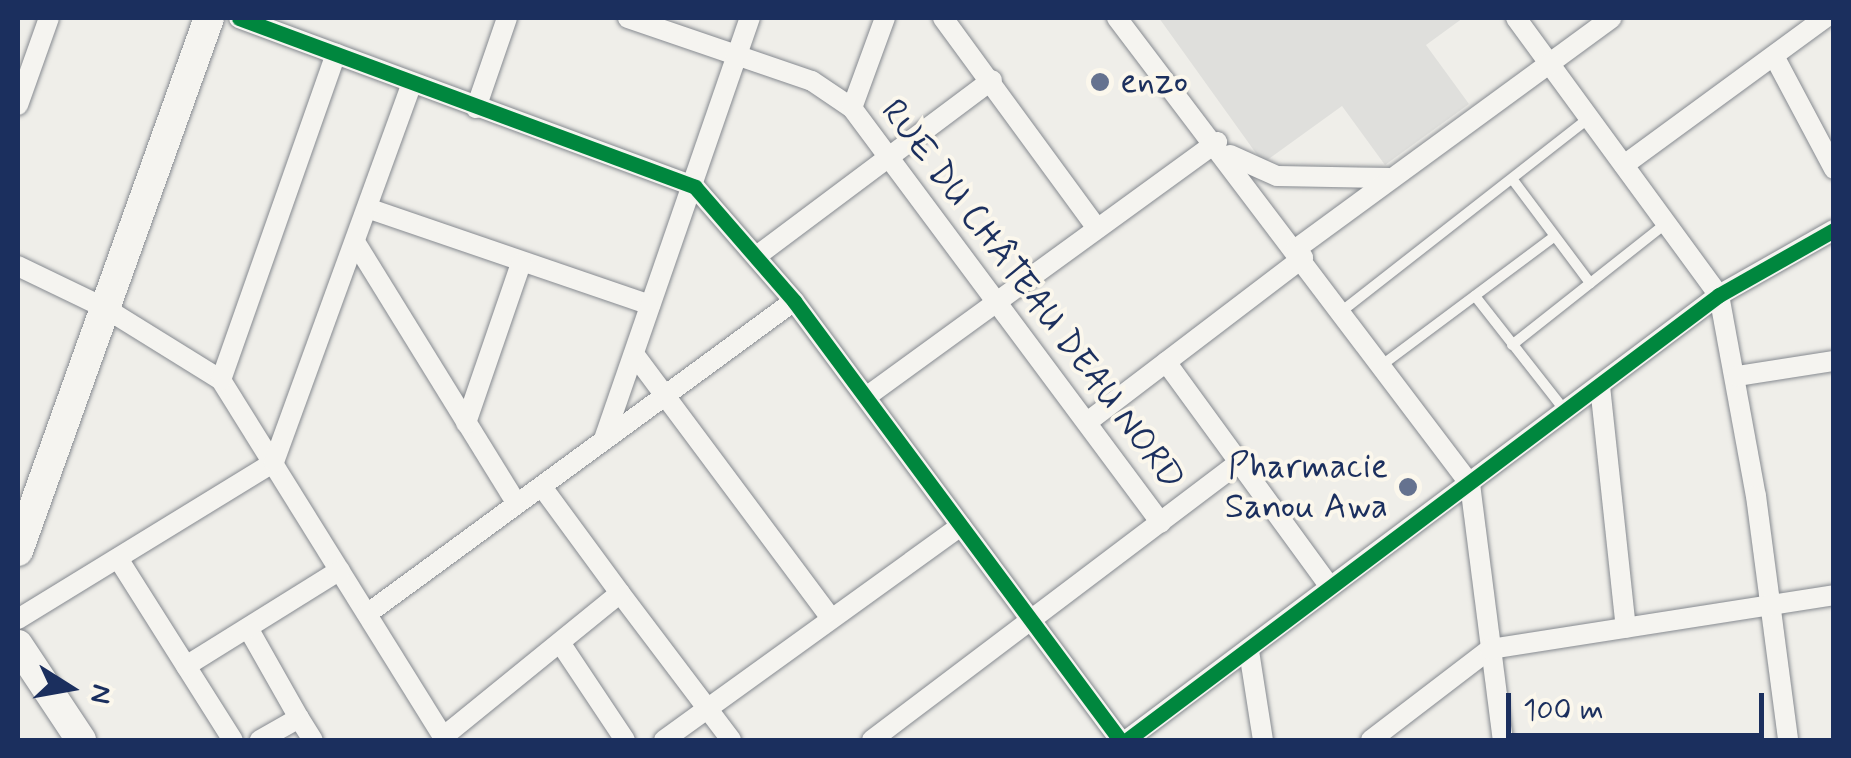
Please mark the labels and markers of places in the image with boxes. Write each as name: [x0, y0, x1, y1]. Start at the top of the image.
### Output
place label: enzo: [1120, 61, 1188, 103]
marker: enzo: [1089, 71, 1111, 93]
place label: Pharmacie Sanou Awa: [1225, 446, 1388, 528]
marker: Pharmacie Sanou Awa: [1397, 476, 1419, 498]

